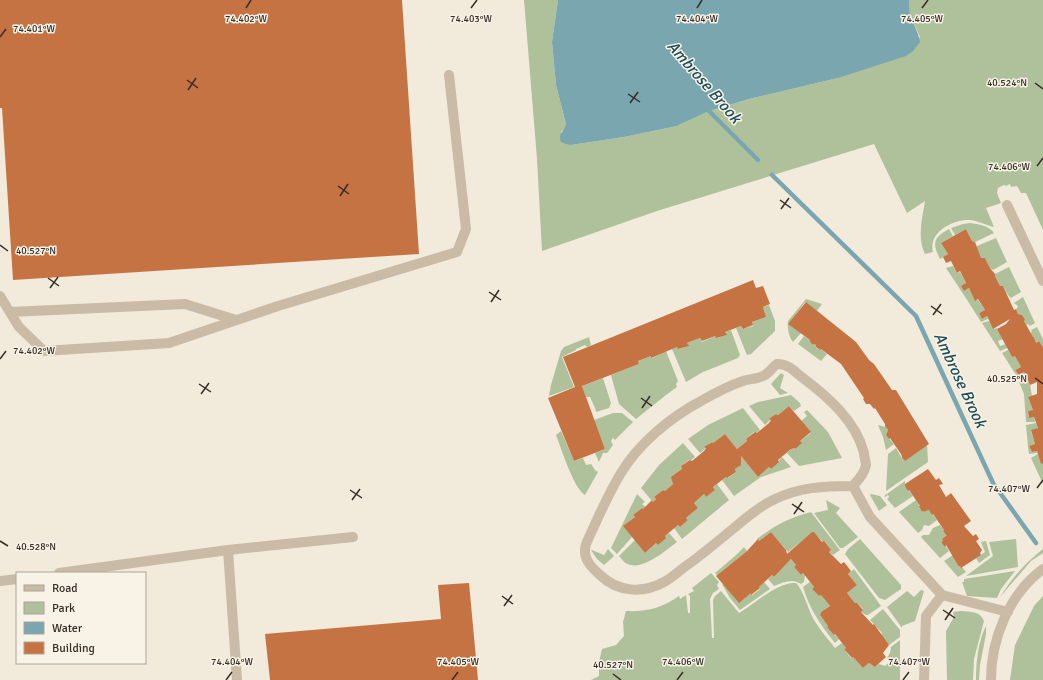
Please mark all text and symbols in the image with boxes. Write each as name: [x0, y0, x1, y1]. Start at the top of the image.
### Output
text: 74.402°W: [225, 13, 267, 25]
text: 74.403°W: [450, 13, 492, 25]
text: 74.404°W: [676, 13, 718, 25]
text: 74.405°W: [901, 13, 943, 25]
text: 74.401°W: [13, 23, 55, 35]
water label: Ambrose Brook: [663, 37, 747, 129]
text: 40.524°N: [987, 77, 1027, 89]
text: 74.406°W: [988, 161, 1030, 173]
text: 40.527°N: [16, 245, 56, 257]
water label: Ambrose Brook: [929, 329, 992, 433]
text: 74.402°W: [13, 345, 55, 357]
text: 40.525°N: [987, 373, 1027, 385]
text: 74.407°W: [988, 483, 1030, 495]
text: 40.528°N: [16, 541, 56, 553]
legend: [16, 572, 146, 664]
text: Road: [52, 581, 78, 596]
text: Park: [52, 601, 75, 616]
text: Water: [52, 621, 83, 636]
text: Building: [52, 641, 95, 656]
text: 74.404°W: [211, 656, 253, 668]
text: 74.405°W: [437, 656, 479, 668]
text: 74.406°W: [662, 656, 704, 668]
text: 74.407°W: [888, 656, 930, 668]
text: 40.527°N: [593, 659, 633, 671]

